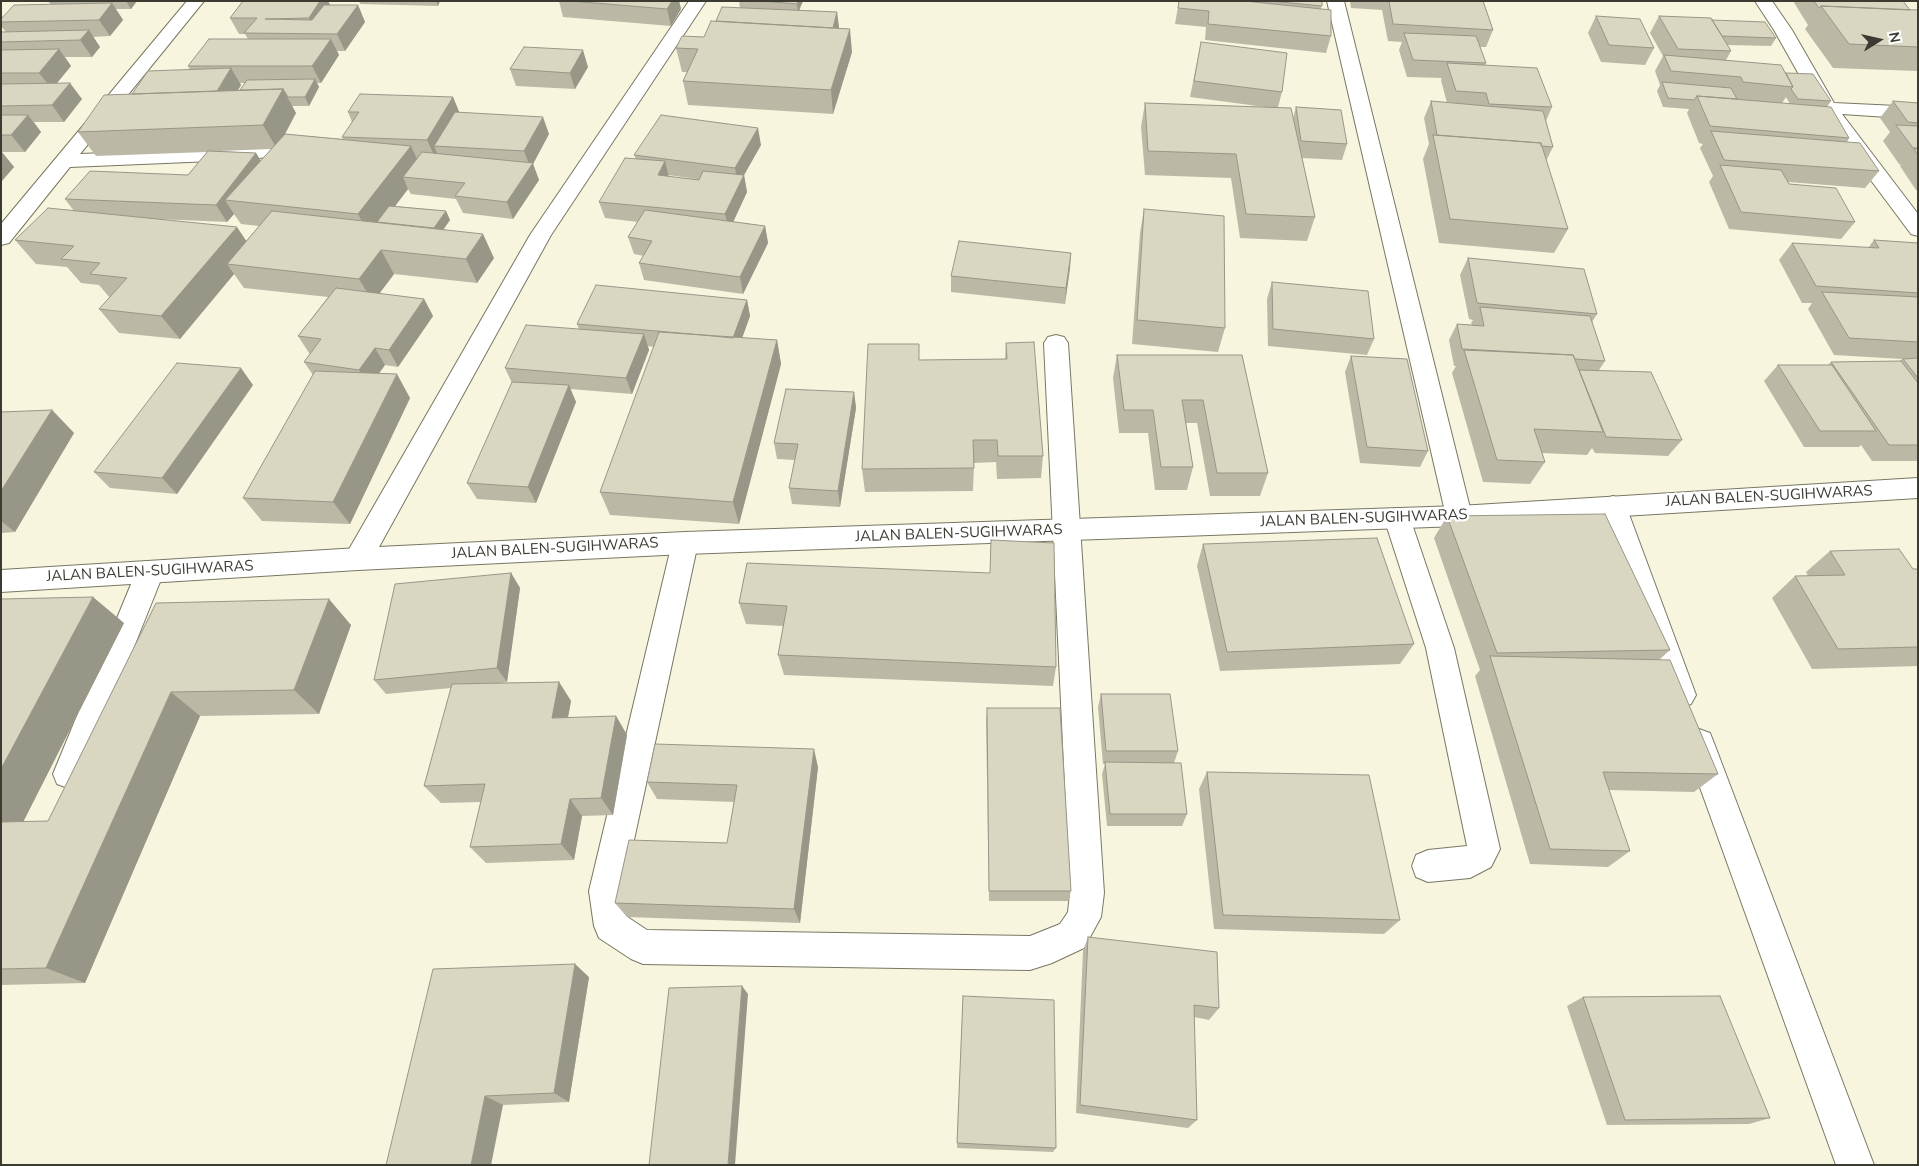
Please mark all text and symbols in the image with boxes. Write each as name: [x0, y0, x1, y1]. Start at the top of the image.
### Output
north arrow: [1854, 15, 1904, 65]
text: N: [1884, 30, 1905, 44]
street label: JALAN BALEN-SUGIHWARAS: [1665, 483, 1873, 511]
street label: JALAN BALEN-SUGIHWARAS: [1260, 506, 1468, 532]
street label: JALAN BALEN-SUGIHWARAS: [855, 521, 1063, 547]
street label: JALAN BALEN-SUGIHWARAS: [451, 535, 659, 563]
street label: JALAN BALEN-SUGIHWARAS: [46, 558, 254, 586]

